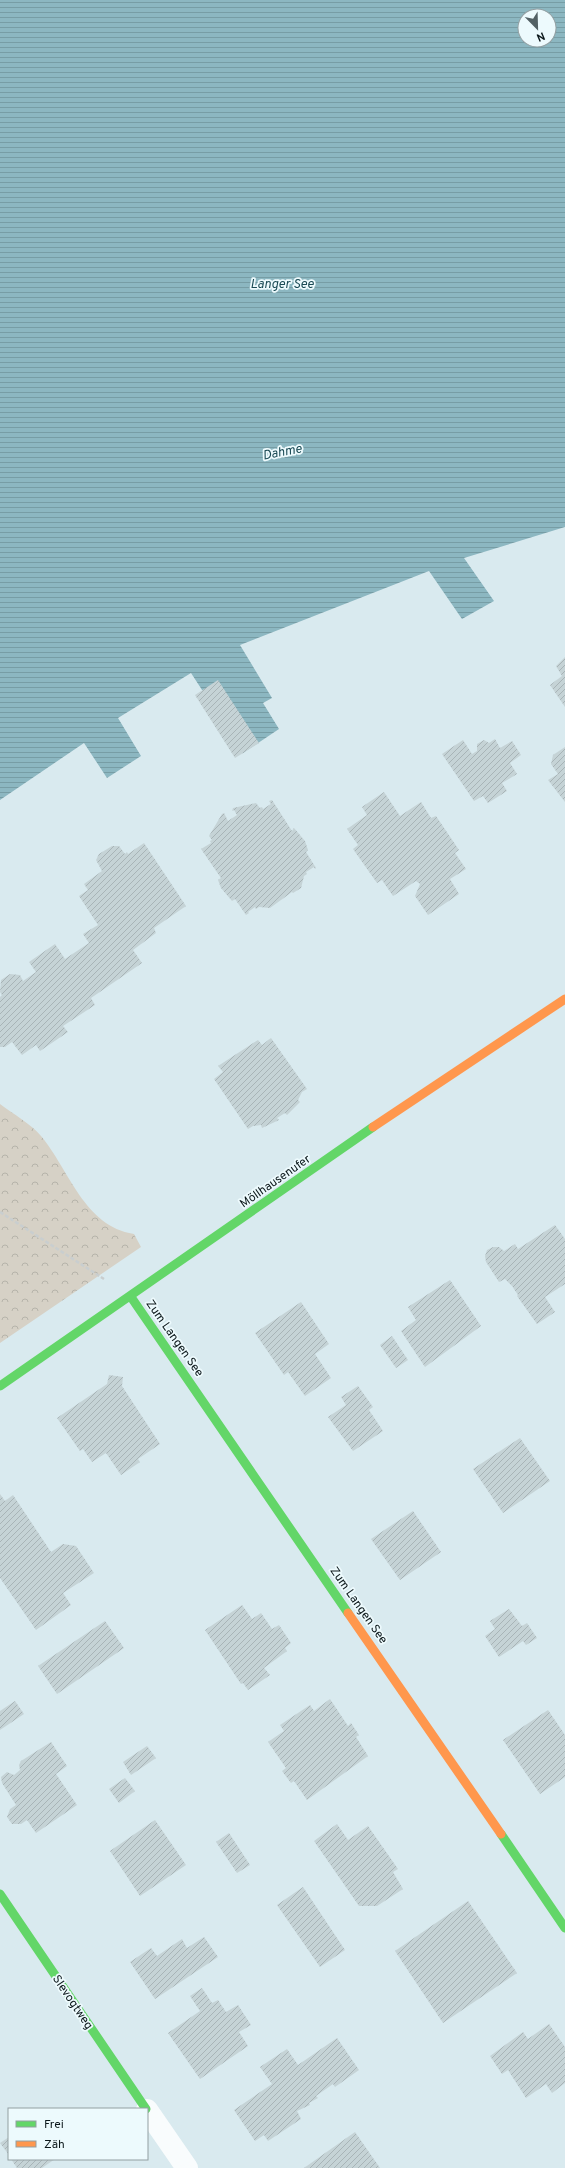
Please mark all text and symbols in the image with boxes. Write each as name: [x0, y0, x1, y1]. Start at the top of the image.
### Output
north arrow: [517, 8, 557, 48]
text: N: [534, 28, 547, 44]
water label: Langer See: [250, 277, 314, 293]
water label: Dahme: [261, 441, 304, 465]
street label: Möllhausenufer: [237, 1151, 314, 1212]
street label: Zum Langen See: [142, 1297, 207, 1380]
street label: Zum Langen See: [326, 1564, 391, 1647]
street label: Slevogtweg: [48, 1972, 96, 2033]
legend: [8, 2108, 148, 2160]
text: Frei: [44, 2117, 64, 2133]
text: Zäh: [44, 2137, 65, 2153]

